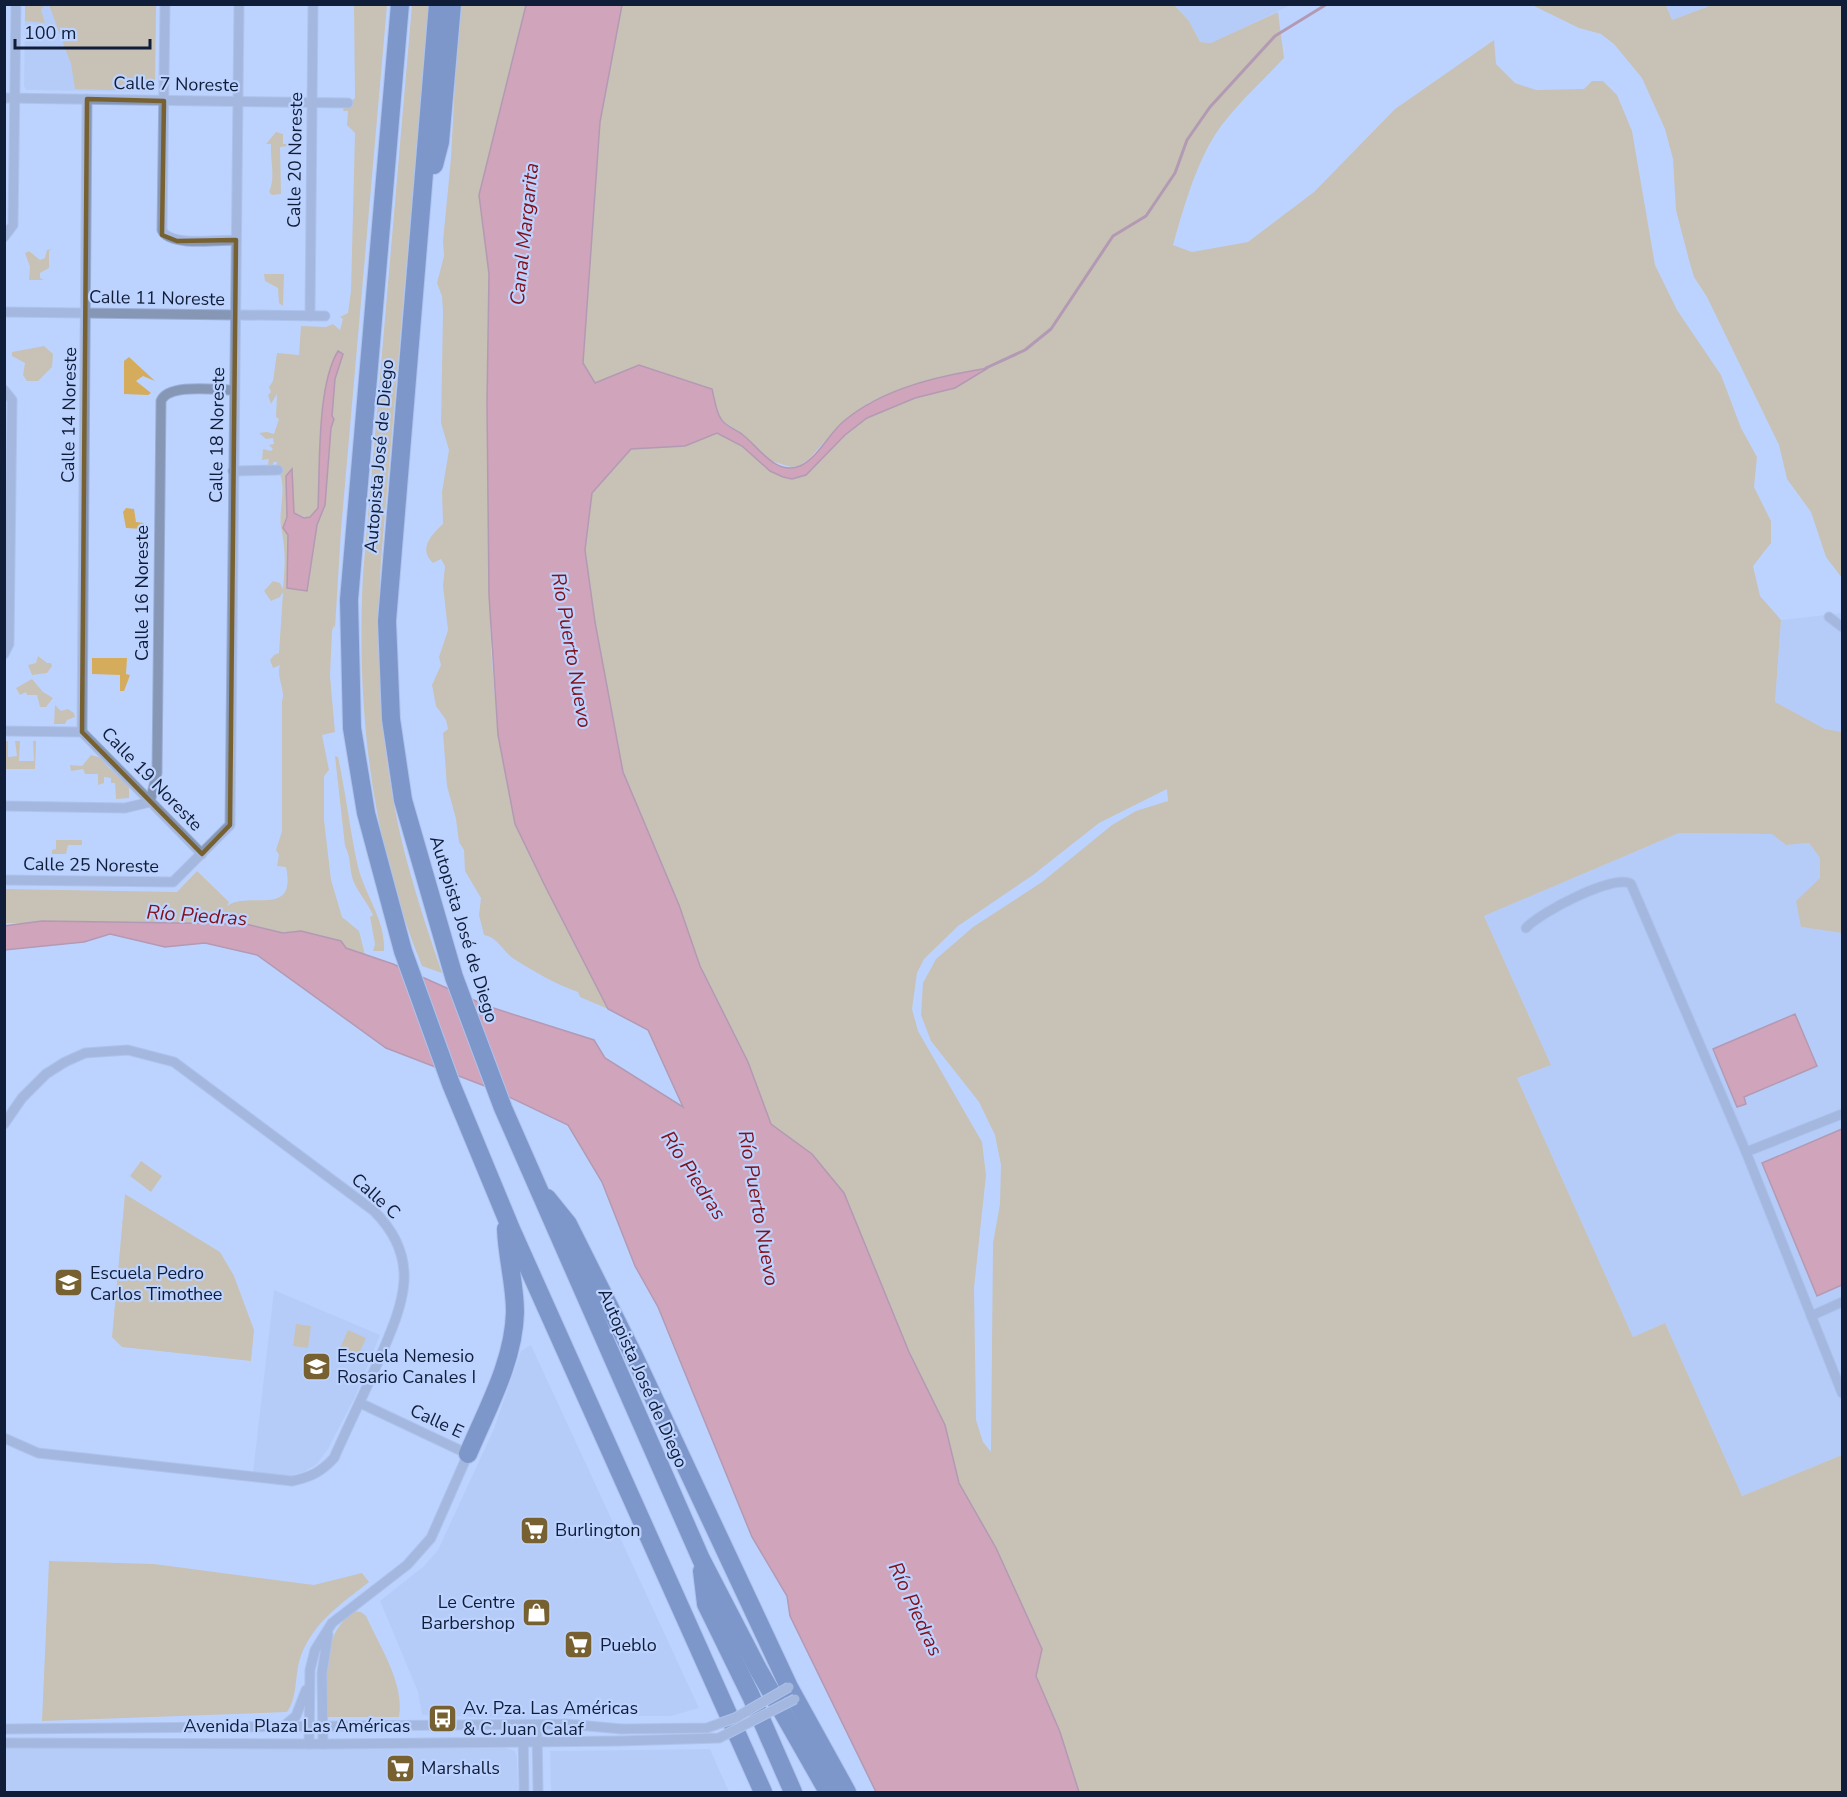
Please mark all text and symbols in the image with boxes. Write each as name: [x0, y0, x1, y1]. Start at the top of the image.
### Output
scale bar: [15, 12, 150, 50]
text: 100 m: [24, 21, 76, 45]
street label: Calle 7 Noreste: [113, 71, 239, 97]
street label: Calle 20 Noreste: [282, 92, 308, 228]
water label: Canal Margarita: [504, 161, 545, 307]
street label: Calle 11 Noreste: [89, 285, 225, 311]
street label: Calle 14 Noreste: [56, 347, 82, 483]
street label: Autopista José de Diego: [359, 358, 399, 554]
street label: Calle 18 Noreste: [204, 367, 230, 503]
street label: Calle 16 Noreste: [130, 525, 154, 661]
water label: Río Puerto Nuevo: [545, 570, 598, 730]
street label: Calle 19 Noreste: [96, 722, 208, 836]
street label: Autopista José de Diego: [424, 833, 504, 1025]
street label: Calle 25 Noreste: [23, 852, 159, 878]
water label: Río Piedras: [146, 899, 248, 932]
water label: Río Piedras: [655, 1125, 732, 1225]
water label: Río Puerto Nuevo: [732, 1128, 785, 1288]
street label: Calle C: [346, 1168, 406, 1224]
place label: Escuela Pedro Carlos Timothee: [90, 1261, 222, 1306]
school or university icon: Escuela Pedro Carlos Timothee: [53, 1267, 85, 1299]
street label: Autopista José de Diego: [593, 1284, 693, 1472]
place label: Escuela Nemesio Rosario Canales I: [337, 1344, 476, 1389]
school or university icon: Escuela Nemesio Rosario Canales I: [300, 1350, 332, 1382]
street label: Calle E: [406, 1398, 468, 1444]
supermarket icon: Burlington: [518, 1514, 550, 1546]
place label: Burlington: [555, 1518, 640, 1542]
water label: Río Piedras: [882, 1558, 949, 1661]
place label: Le Centre Barbershop: [421, 1590, 515, 1635]
shop icon: Le Centre Barbershop: [520, 1596, 552, 1628]
supermarket icon: Pueblo: [563, 1629, 595, 1661]
place label: Pueblo: [600, 1633, 657, 1657]
place label: Av. Pza. Las Américas & C. Juan Calaf: [463, 1696, 638, 1741]
bus stop icon: Av. Pza. Las Américas & C. Juan Calaf: [426, 1702, 458, 1734]
street label: Avenida Plaza Las Américas: [184, 1714, 410, 1738]
supermarket icon: Marshalls: [384, 1752, 416, 1784]
place label: Marshalls: [421, 1756, 500, 1780]

